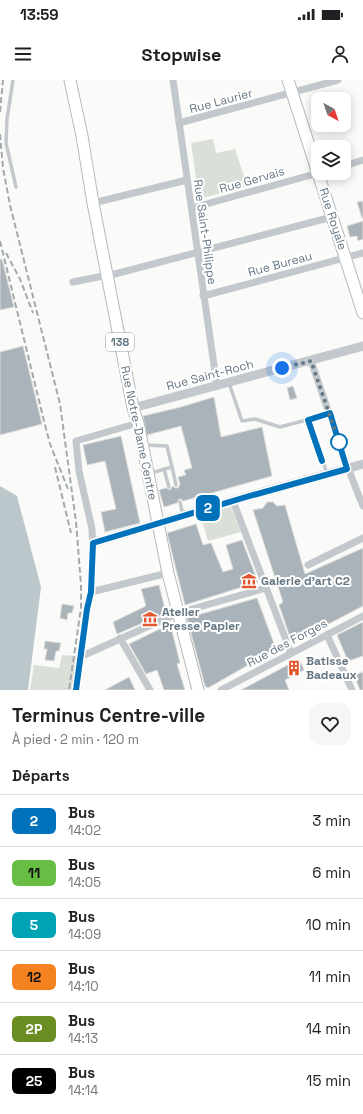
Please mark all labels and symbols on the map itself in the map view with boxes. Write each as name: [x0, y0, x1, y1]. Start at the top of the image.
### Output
street label: Rue Laurier: [188, 85, 255, 117]
north arrow: [311, 92, 351, 132]
street label: Rue Gervais: [218, 163, 286, 197]
street label: Rue Saint-Philippe: [190, 178, 220, 286]
street label: Rue Royale: [315, 186, 351, 252]
street label: Rue Bureau: [246, 248, 314, 280]
road number: 138: [106, 333, 134, 351]
street label: Rue Saint-Roch: [165, 356, 255, 394]
your location: [272, 358, 292, 378]
street label: Rue Notre-Dame Centre: [117, 364, 161, 502]
unlabelled marker: [330, 433, 348, 451]
line badge: 2: [195, 495, 221, 521]
museum icon: Galerie d'art C2: [240, 572, 258, 590]
place label: Galerie d'art C2: [261, 573, 350, 589]
place label: Atelier Presse Papier: [162, 604, 240, 634]
museum icon: Atelier Presse Papier: [141, 610, 159, 628]
street label: Rue des Forges: [244, 615, 330, 671]
place label: Batisse Badeaux: [306, 653, 357, 683]
building icon: Batisse Badeaux: [285, 659, 303, 677]

